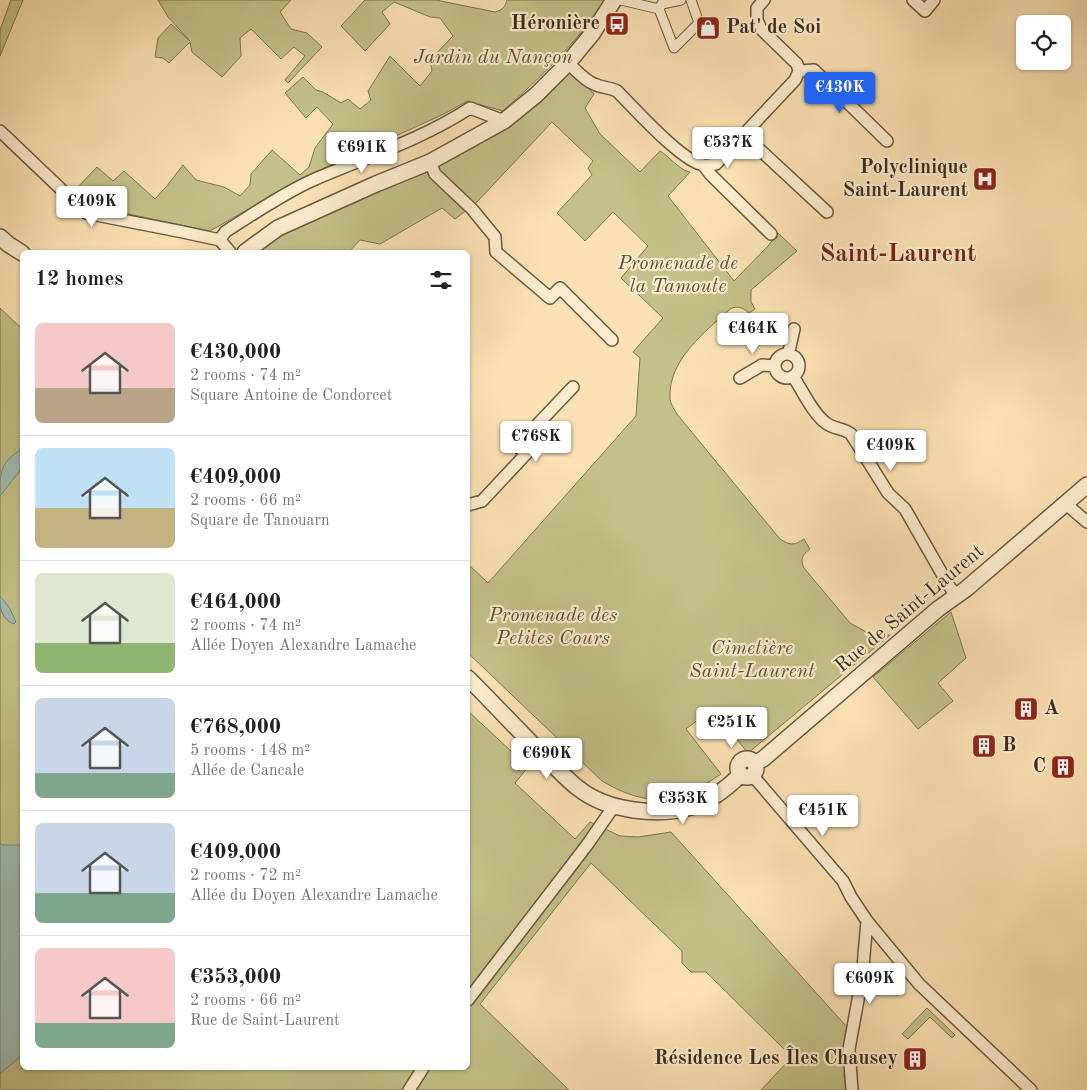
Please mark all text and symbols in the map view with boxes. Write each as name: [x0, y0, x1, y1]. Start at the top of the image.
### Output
bus stop icon: Héronière: [604, 11, 630, 37]
place label: Héronière: [511, 14, 600, 34]
shop icon: Pat' de Soi: [695, 15, 721, 41]
map controls: [1016, 15, 1071, 70]
button: locate: [1016, 15, 1071, 70]
place label: Pat' de Soi: [726, 18, 821, 38]
park label: Jardin du Nançon: [413, 48, 573, 68]
pin: €430K: [805, 72, 875, 114]
text: €430K: [815, 80, 865, 96]
pin: €537K: [693, 126, 763, 169]
pin: €691K: [327, 132, 397, 174]
text: €537K: [703, 135, 753, 151]
text: €691K: [337, 140, 387, 156]
place label: Polyclinique Saint-Laurent: [843, 158, 968, 201]
hospital icon: Polyclinique Saint-Laurent: [972, 166, 998, 192]
pin: €409K: [57, 186, 127, 228]
text: €409K: [67, 194, 117, 210]
district label: Saint-Laurent: [820, 242, 976, 267]
park label: Promenade de la Tamoute: [617, 254, 738, 297]
icon: filters: [427, 266, 455, 294]
text: 12 homes: [35, 269, 123, 290]
pin: €464K: [718, 312, 788, 355]
text: €464K: [728, 321, 778, 337]
text: €430,000: [190, 342, 281, 363]
icon: home: [75, 343, 135, 403]
text: 2 rooms · 74 m²: [190, 368, 301, 384]
text: Square Antoine de Condorcet: [190, 388, 392, 404]
pin: €768K: [501, 420, 571, 463]
text: €768K: [511, 429, 561, 445]
pin: €409K: [856, 430, 926, 472]
text: €409K: [866, 438, 916, 454]
text: €409,000: [190, 467, 281, 488]
icon: home: [75, 468, 135, 528]
text: 2 rooms · 66 m²: [190, 493, 301, 509]
text: Square de Tanouarn: [190, 513, 330, 529]
street label: Rue de Saint-Laurent: [832, 541, 988, 677]
text: €464,000: [190, 592, 281, 613]
icon: home: [75, 593, 135, 653]
park label: Promenade des Petites Cours: [488, 606, 618, 649]
text: 2 rooms · 74 m²: [190, 618, 301, 634]
text: Allée Doyen Alexandre Lamache: [190, 638, 416, 654]
park label: Cimetière Saint-Laurent: [689, 639, 815, 682]
building icon: A: [1013, 696, 1039, 722]
place label: A: [1044, 699, 1059, 719]
pin: €251K: [697, 706, 767, 749]
text: €251K: [707, 715, 757, 731]
text: €768,000: [190, 717, 281, 738]
icon: home: [75, 718, 135, 778]
building icon: B: [971, 733, 997, 759]
place label: B: [1002, 736, 1016, 756]
pin: €690K: [512, 738, 582, 780]
text: 5 rooms · 148 m²: [190, 743, 310, 759]
text: €690K: [522, 746, 572, 762]
building icon: C: [1050, 754, 1076, 780]
place label: C: [1033, 757, 1046, 777]
text: Allée de Cancale: [190, 763, 304, 779]
pin: €353K: [648, 782, 718, 825]
text: €353K: [658, 791, 708, 807]
pin: €451K: [788, 794, 858, 837]
text: €451K: [798, 803, 848, 819]
text: €409,000: [190, 842, 281, 863]
icon: home: [75, 843, 135, 903]
text: 2 rooms · 72 m²: [190, 868, 301, 884]
text: Allée du Doyen Alexandre Lamache: [190, 888, 438, 904]
pin: €609K: [835, 962, 905, 1005]
text: €353,000: [190, 967, 281, 988]
icon: home: [75, 968, 135, 1028]
text: €609K: [845, 971, 895, 987]
text: 2 rooms · 66 m²: [190, 993, 301, 1009]
text: Rue de Saint-Laurent: [190, 1013, 340, 1029]
place label: Résidence Les Îles Chausey: [654, 1045, 898, 1069]
building icon: Résidence Les Îles Chausey: [902, 1046, 928, 1072]

